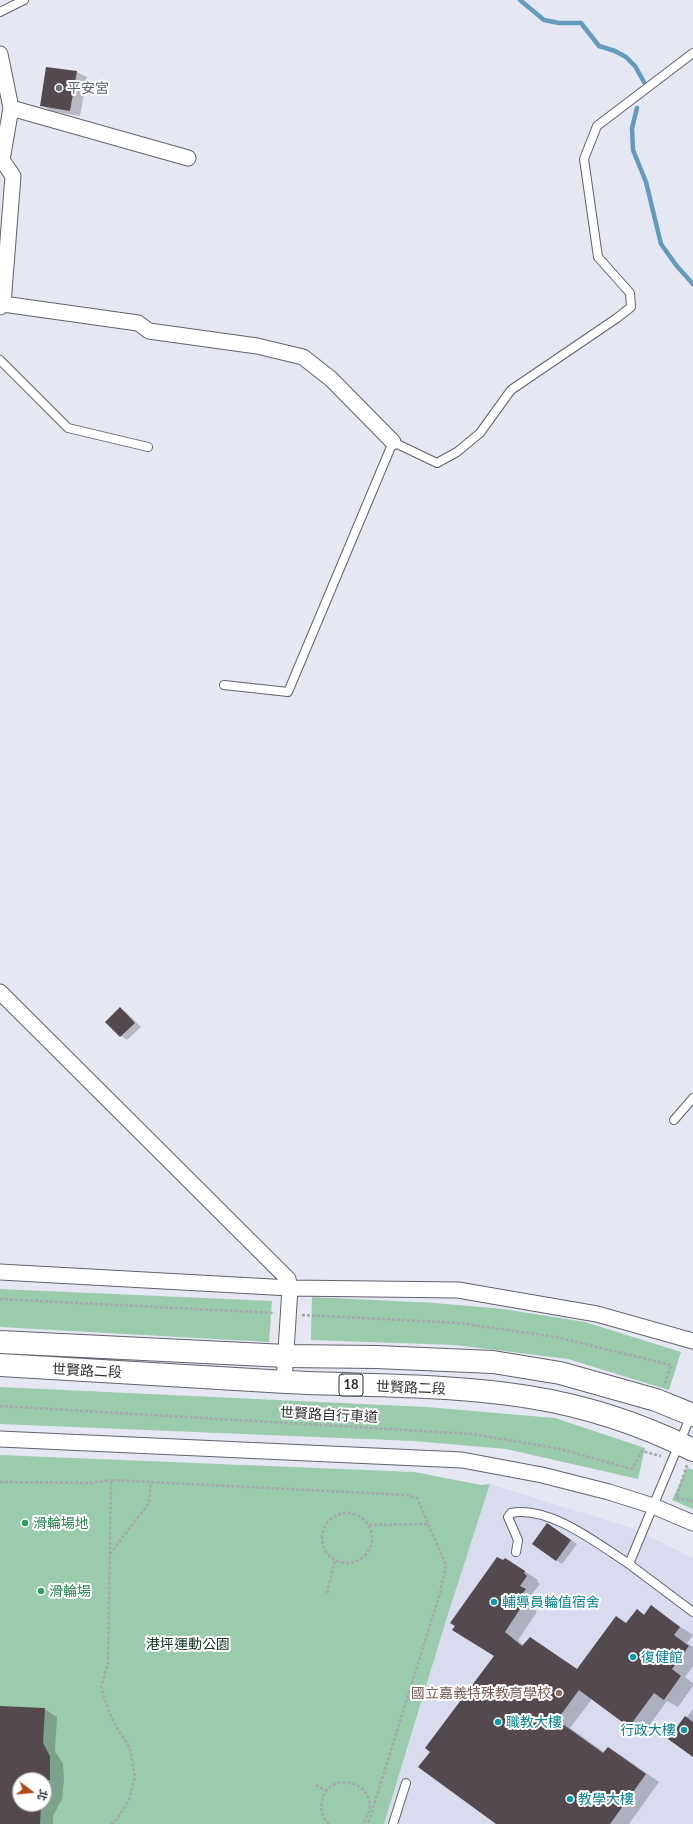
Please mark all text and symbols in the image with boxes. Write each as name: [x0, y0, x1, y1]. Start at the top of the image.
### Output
place label: 平安宮: [67, 80, 109, 96]
marker: 平安宮: [54, 83, 64, 93]
street label: 世賢路二段: [52, 1361, 122, 1381]
road number: 18: [339, 1374, 363, 1396]
street label: 世賢路二段: [376, 1378, 446, 1398]
street label: 世賢路自行車道: [280, 1404, 378, 1426]
place label: 滑輪場地: [33, 1515, 89, 1531]
marker: 滑輪場地: [20, 1518, 30, 1528]
place label: 滑輪場: [49, 1583, 91, 1599]
marker: 滑輪場: [36, 1586, 46, 1596]
place label: 輔導員輪值宿舍: [502, 1594, 600, 1610]
marker: 輔導員輪值宿舍: [489, 1597, 499, 1607]
park label: 港坪運動公園: [146, 1636, 230, 1652]
place label: 復健館: [641, 1649, 683, 1665]
marker: 復健館: [628, 1652, 638, 1662]
place label: 國立嘉義特殊教育學校: [411, 1685, 551, 1701]
marker: 國立嘉義特殊教育學校: [554, 1688, 564, 1698]
place label: 職教大樓: [506, 1714, 562, 1730]
marker: 職教大樓: [493, 1717, 503, 1727]
place label: 行政大樓: [620, 1722, 676, 1738]
marker: 行政大樓: [679, 1725, 689, 1735]
north arrow: [12, 1772, 52, 1812]
text: 北: [35, 1788, 51, 1802]
place label: 教學大樓: [578, 1791, 634, 1807]
marker: 教學大樓: [565, 1794, 575, 1804]

